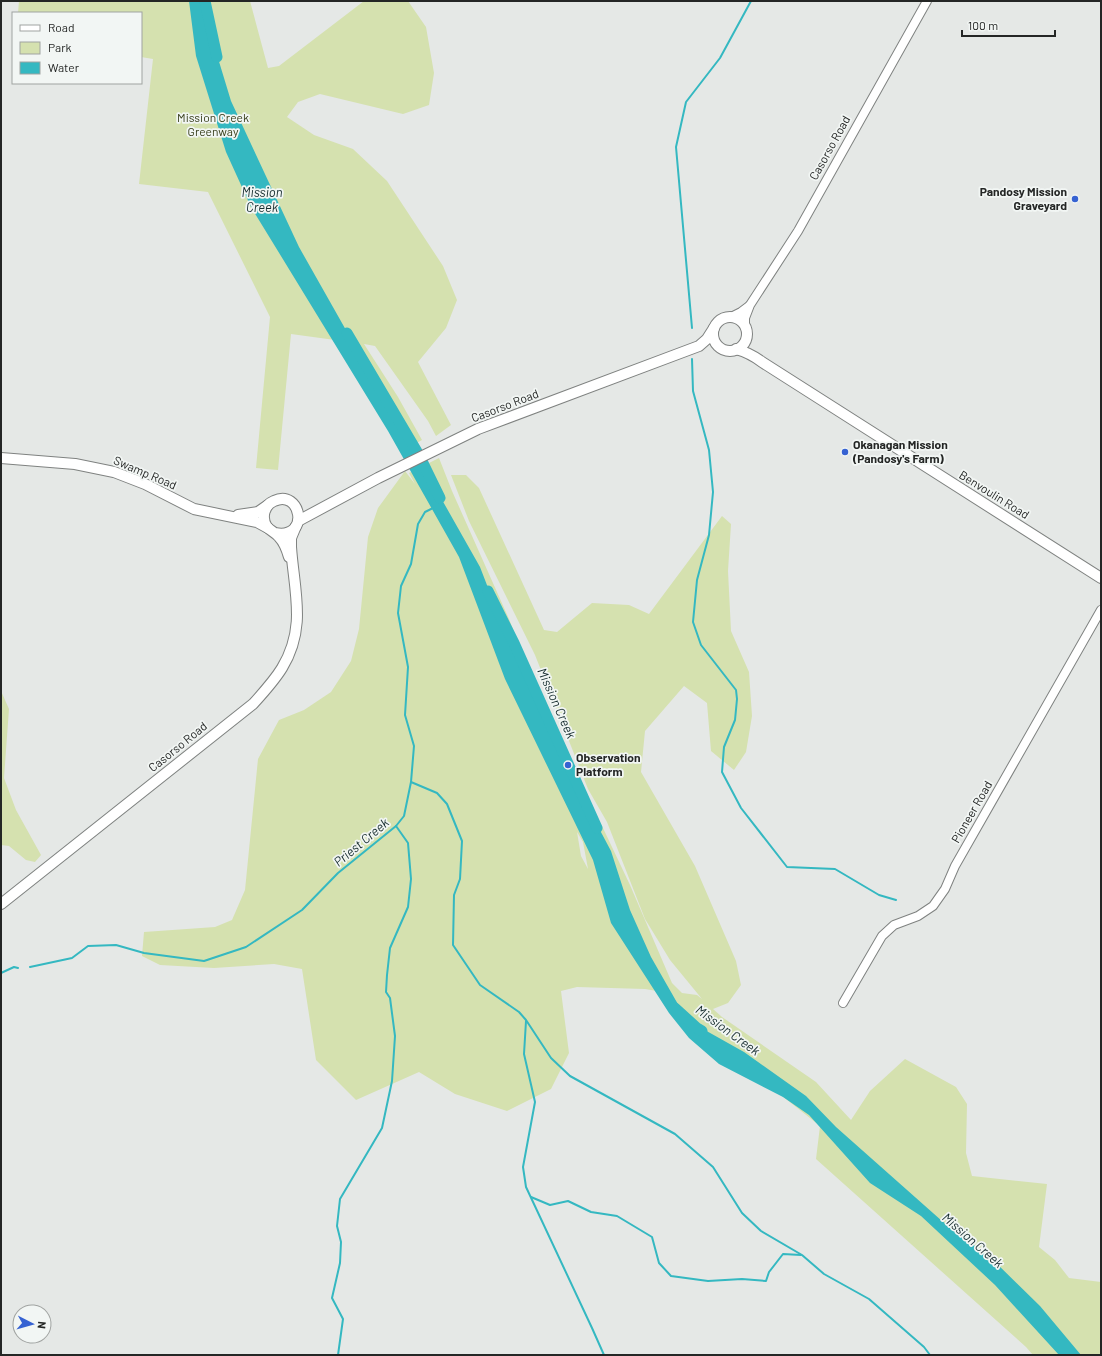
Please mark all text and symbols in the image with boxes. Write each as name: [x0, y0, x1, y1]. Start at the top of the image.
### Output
legend: [12, 12, 142, 84]
scale bar: [962, 12, 1055, 38]
text: 100 m: [968, 18, 998, 32]
text: Road: [48, 20, 75, 34]
text: Park: [48, 40, 72, 54]
text: Water: [48, 60, 80, 74]
park label: Mission Creek Greenway: [177, 110, 249, 138]
street label: Casorso Road: [806, 113, 853, 182]
water label: Mission Creek: [241, 184, 283, 215]
place label: Pandosy Mission Graveyard: [980, 184, 1067, 212]
marker: Pandosy Mission Graveyard: [1070, 194, 1080, 204]
street label: Casorso Road: [469, 386, 540, 424]
place label: Okanagan Mission (Pandosy's Farm): [852, 437, 948, 465]
marker: Okanagan Mission (Pandosy's Farm): [840, 447, 850, 457]
street label: Swamp Road: [112, 453, 179, 492]
street label: Benvoulin Road: [957, 467, 1032, 521]
water label: Mission Creek: [534, 665, 580, 741]
street label: Casorso Road: [145, 718, 209, 774]
place label: Observation Platform: [576, 750, 641, 778]
marker: Observation Platform: [563, 760, 573, 770]
street label: Pioneer Road: [948, 778, 994, 845]
water label: Priest Creek: [330, 814, 392, 870]
water label: Mission Creek: [693, 1001, 764, 1059]
water label: Mission Creek: [939, 1209, 1007, 1271]
north arrow: [12, 1304, 52, 1344]
text: N: [36, 1321, 49, 1329]

